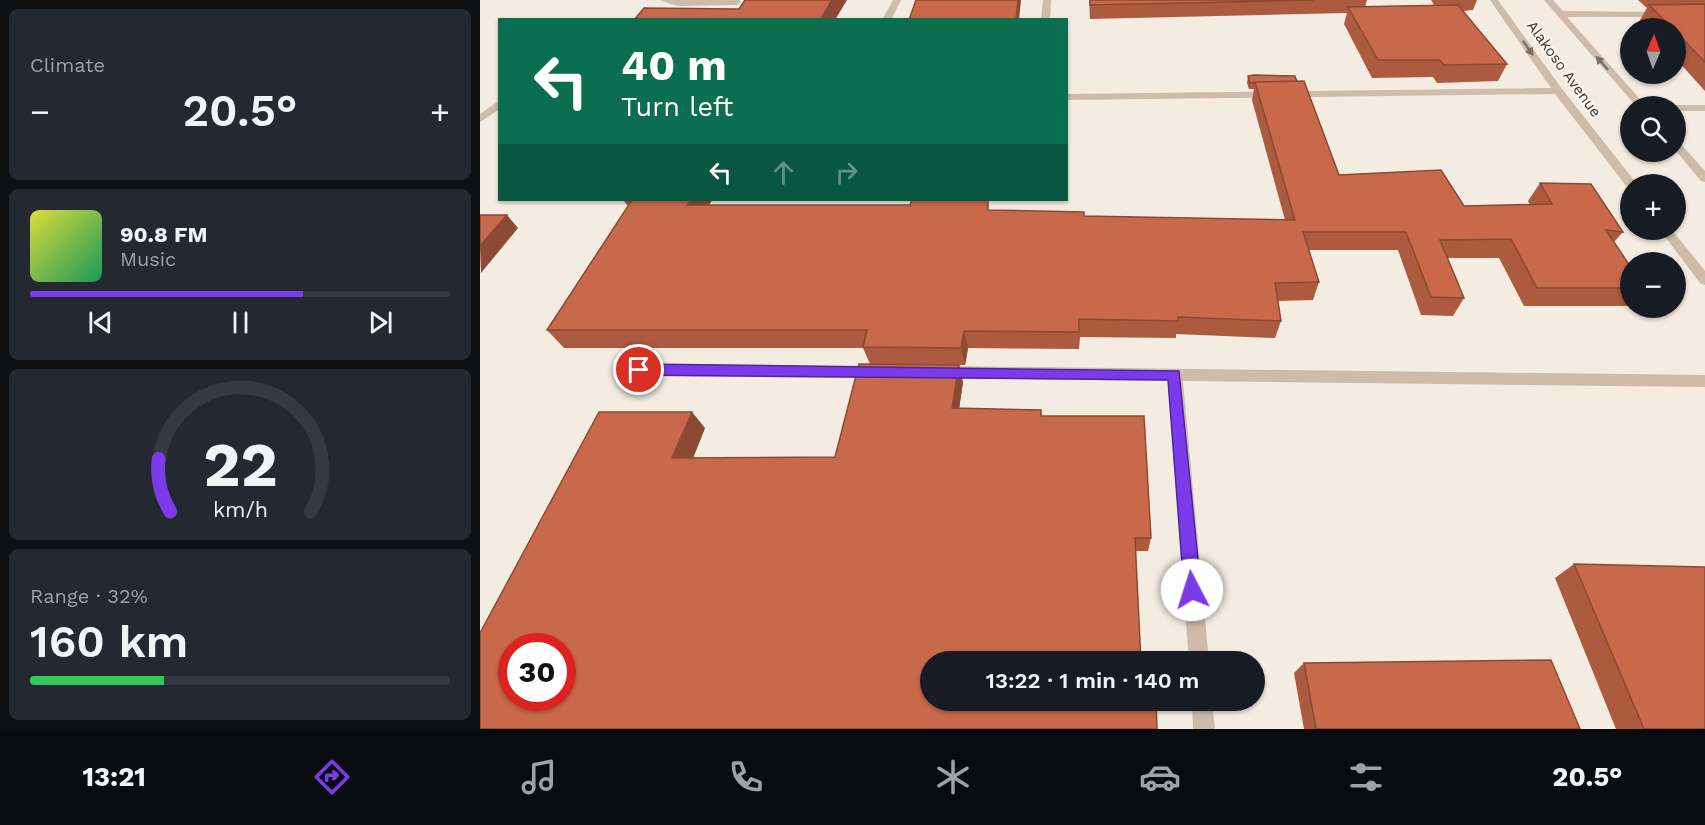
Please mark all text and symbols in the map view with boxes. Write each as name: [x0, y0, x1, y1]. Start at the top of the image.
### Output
street label: Alakoso Avenue: [1523, 17, 1605, 121]
north arrow: [1620, 18, 1686, 84]
map controls: [1620, 18, 1686, 318]
one-way arrow: [1522, 40, 1533, 56]
text: 40 m: [621, 41, 727, 90]
icon: left: [522, 42, 600, 120]
text: Climate: [30, 53, 105, 77]
one-way arrow: [1596, 56, 1609, 71]
text: 20.5°: [182, 84, 298, 137]
text: Turn left: [621, 91, 733, 123]
text: −: [30, 92, 50, 131]
text: +: [430, 92, 450, 131]
button: search: [1620, 96, 1686, 162]
icon: left: [704, 156, 737, 189]
icon: ahead: [767, 156, 800, 189]
icon: right: [830, 156, 863, 189]
button: +: [1620, 174, 1686, 240]
text: 90.8 FM: [120, 222, 207, 247]
text: Music: [120, 247, 176, 271]
button: −: [1620, 252, 1686, 318]
icon: previous: [84, 306, 117, 339]
icon: pause: [224, 306, 257, 339]
icon: next: [364, 306, 397, 339]
pin: [613, 344, 664, 395]
icon: arrive: [622, 353, 655, 386]
text: 22: [203, 428, 277, 501]
text: km/h: [212, 497, 268, 522]
position arrow: [1160, 558, 1224, 622]
text: Range · 32%: [30, 584, 148, 608]
text: 160 km: [30, 615, 188, 668]
speed limit sign: 30: [498, 633, 576, 711]
text: 13:22 · 1 min · 140 m: [986, 668, 1199, 693]
icon: directions: [311, 756, 353, 798]
icon: music: [518, 756, 560, 798]
icon: phone: [725, 756, 767, 798]
icon: climate: [932, 756, 974, 798]
icon: car: [1139, 756, 1181, 798]
icon: filters: [1345, 756, 1387, 798]
text: 13:21: [82, 761, 146, 793]
text: 20.5°: [1552, 761, 1623, 793]

